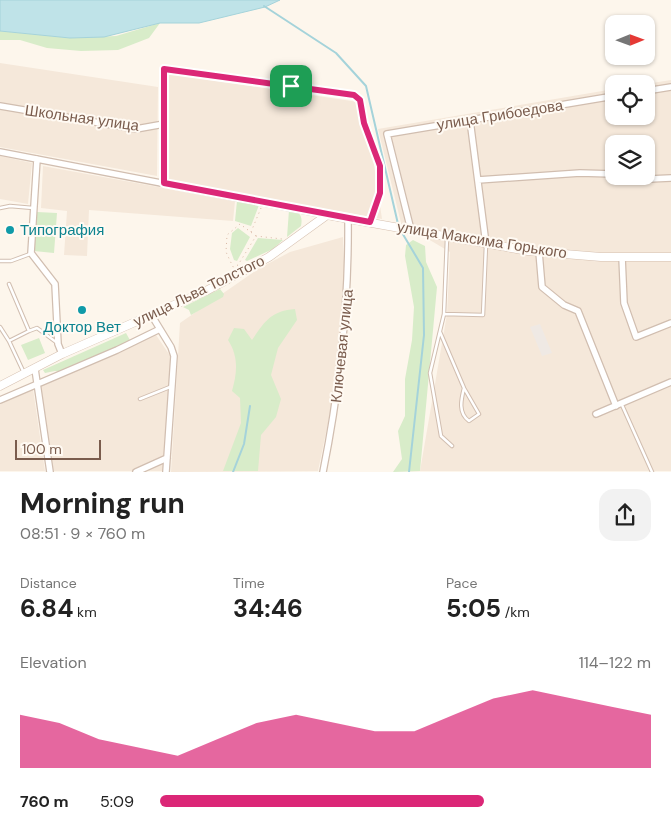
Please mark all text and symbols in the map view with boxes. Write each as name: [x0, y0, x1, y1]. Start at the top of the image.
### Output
north arrow: [605, 15, 655, 65]
map controls: [605, 15, 655, 185]
pin: [270, 65, 312, 107]
icon: arrive: [277, 72, 305, 100]
button: locate: [605, 75, 655, 125]
street label: улица Грибоедова: [436, 95, 565, 135]
street label: Школьная улица: [24, 100, 141, 136]
button: layers: [605, 135, 655, 185]
street label: улица Максима Горького: [396, 217, 568, 263]
place label: Типография: [20, 220, 104, 240]
marker: Типография: [4, 224, 16, 236]
street label: улица Льва Толстого: [130, 250, 268, 332]
street label: Ключевая улица: [326, 288, 358, 404]
marker: Доктор Вет: [76, 304, 88, 316]
place label: Доктор Вет: [43, 317, 121, 337]
scale bar: [15, 437, 101, 460]
text: 100 m: [22, 440, 62, 458]
text: Morning run: [20, 485, 185, 522]
button: share: [599, 489, 651, 541]
text: 08:51 · 9 × 760 m: [20, 523, 145, 544]
text: Distance: [20, 574, 77, 592]
text: Time: [233, 574, 265, 592]
text: Pace: [446, 574, 477, 592]
text: 6.84: [20, 592, 73, 625]
text: 34:46: [233, 592, 303, 625]
text: 5:05: [446, 592, 501, 625]
text: km: [73, 603, 97, 621]
text: /km: [501, 603, 530, 621]
text: Elevation: [20, 652, 87, 673]
text: 114–122 m: [579, 652, 651, 673]
text: 760 m: [20, 791, 69, 812]
text: 5:09: [100, 791, 134, 812]

